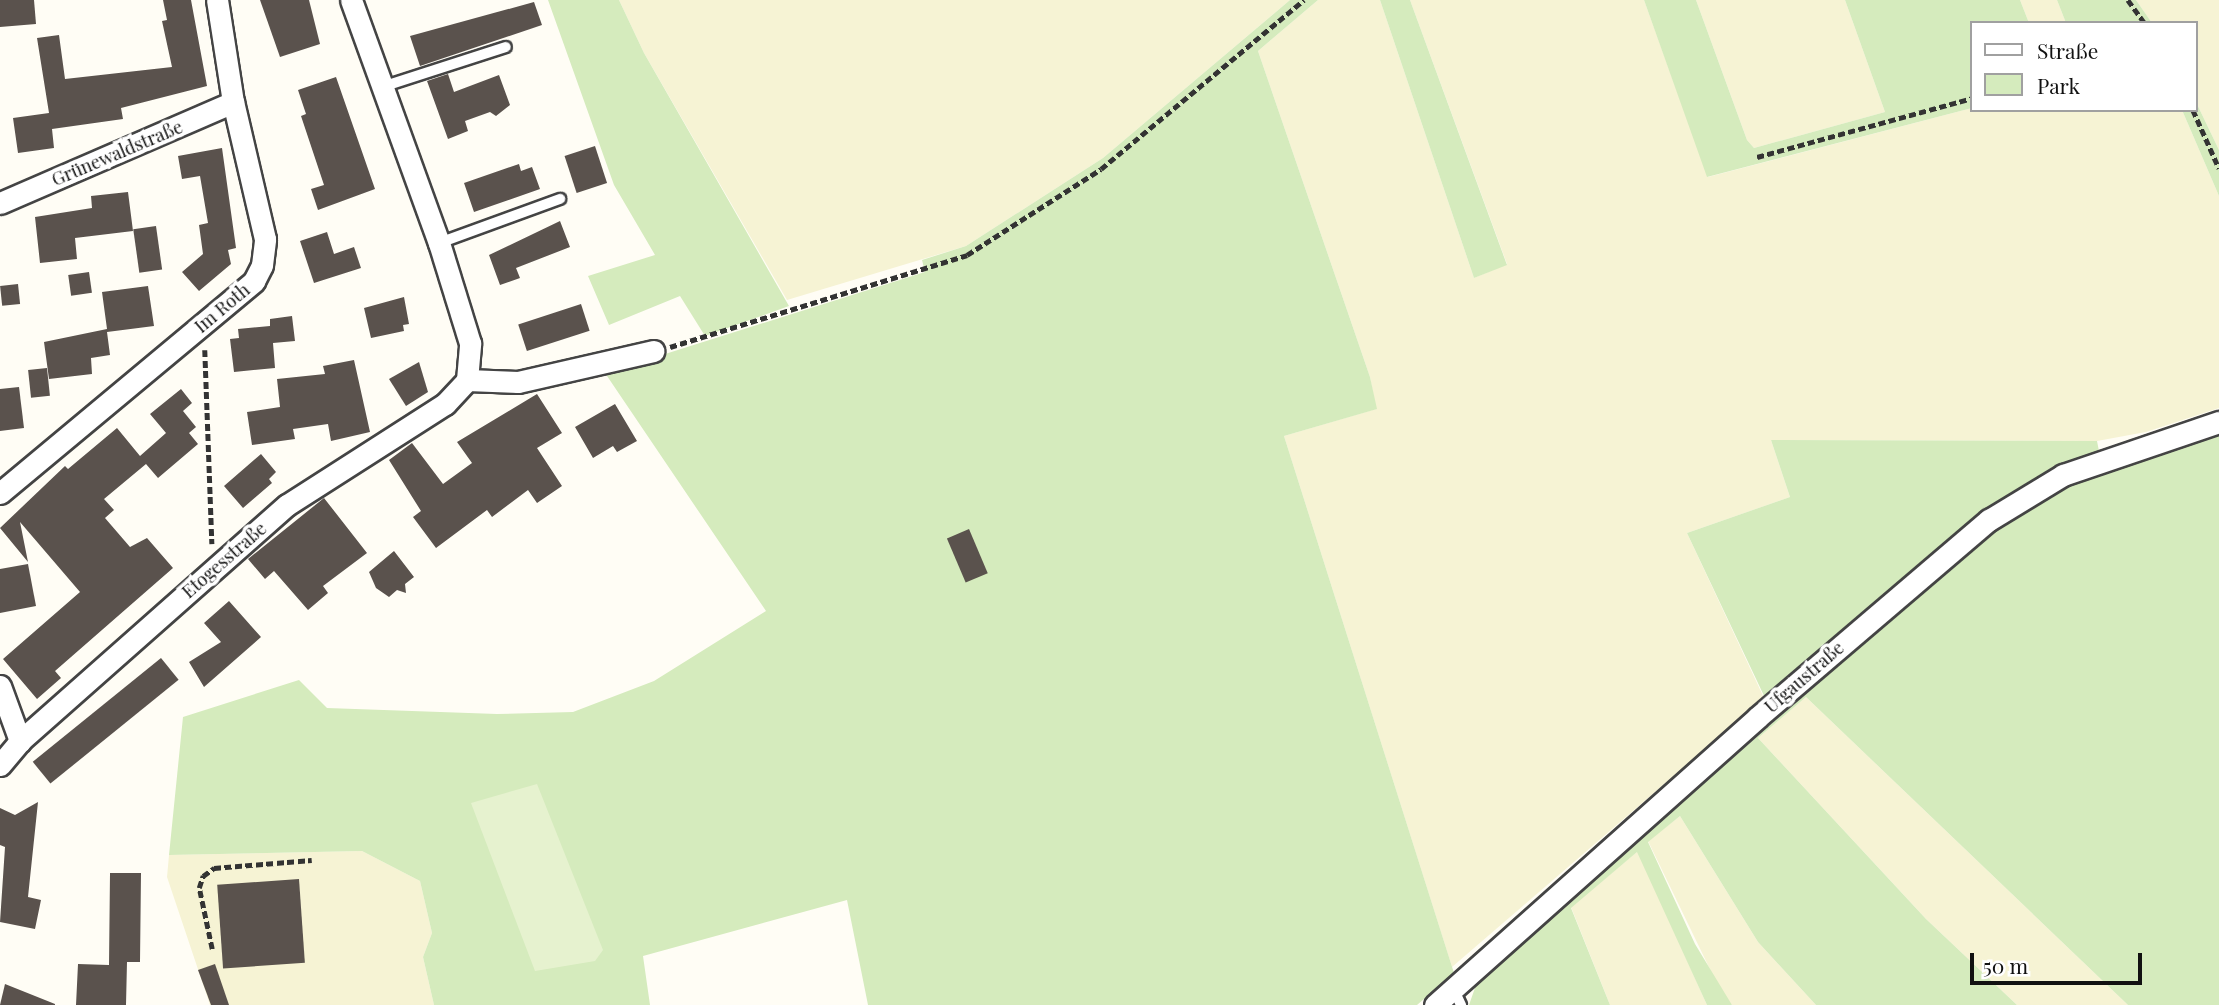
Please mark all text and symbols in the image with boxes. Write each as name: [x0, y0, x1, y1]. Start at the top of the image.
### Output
legend: [1970, 21, 2198, 112]
text: Straße: [2037, 36, 2098, 64]
text: Park: [2037, 71, 2080, 99]
street label: Grünewaldstraße: [48, 116, 186, 190]
street label: Im Roth: [190, 279, 254, 337]
street label: Etogesstraße: [177, 518, 271, 602]
street label: Ufgaustraße: [1760, 637, 1848, 717]
scale bar: [1974, 939, 2146, 983]
text: 50 m: [1983, 951, 2028, 979]

